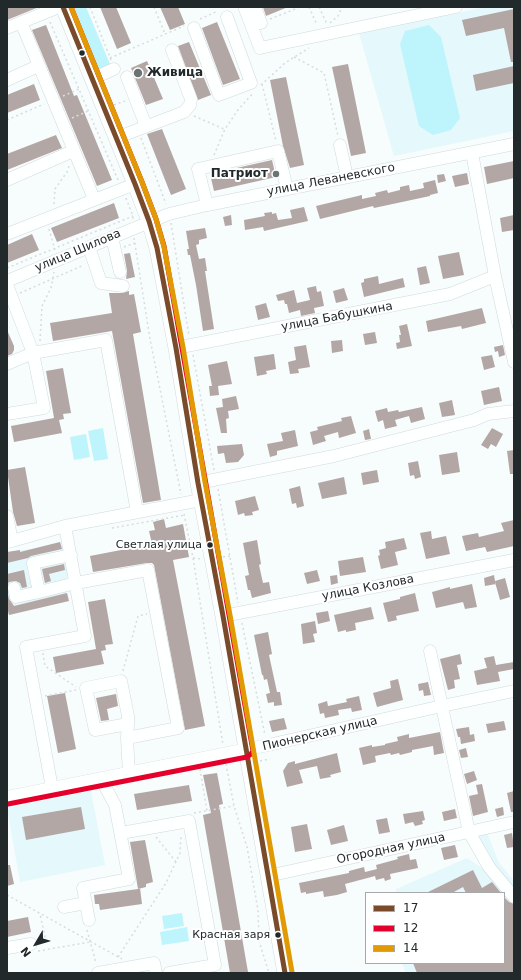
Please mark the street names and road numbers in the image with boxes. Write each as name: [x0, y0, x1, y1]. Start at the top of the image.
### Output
street label: улица Леваневского: [266, 161, 396, 199]
street label: улица Шилова: [33, 226, 123, 276]
street label: улица Бабушкина: [280, 299, 394, 335]
street label: улица Козлова: [321, 572, 415, 604]
street label: Пионерская улица: [261, 714, 379, 754]
street label: Огородная улица: [335, 830, 447, 868]

